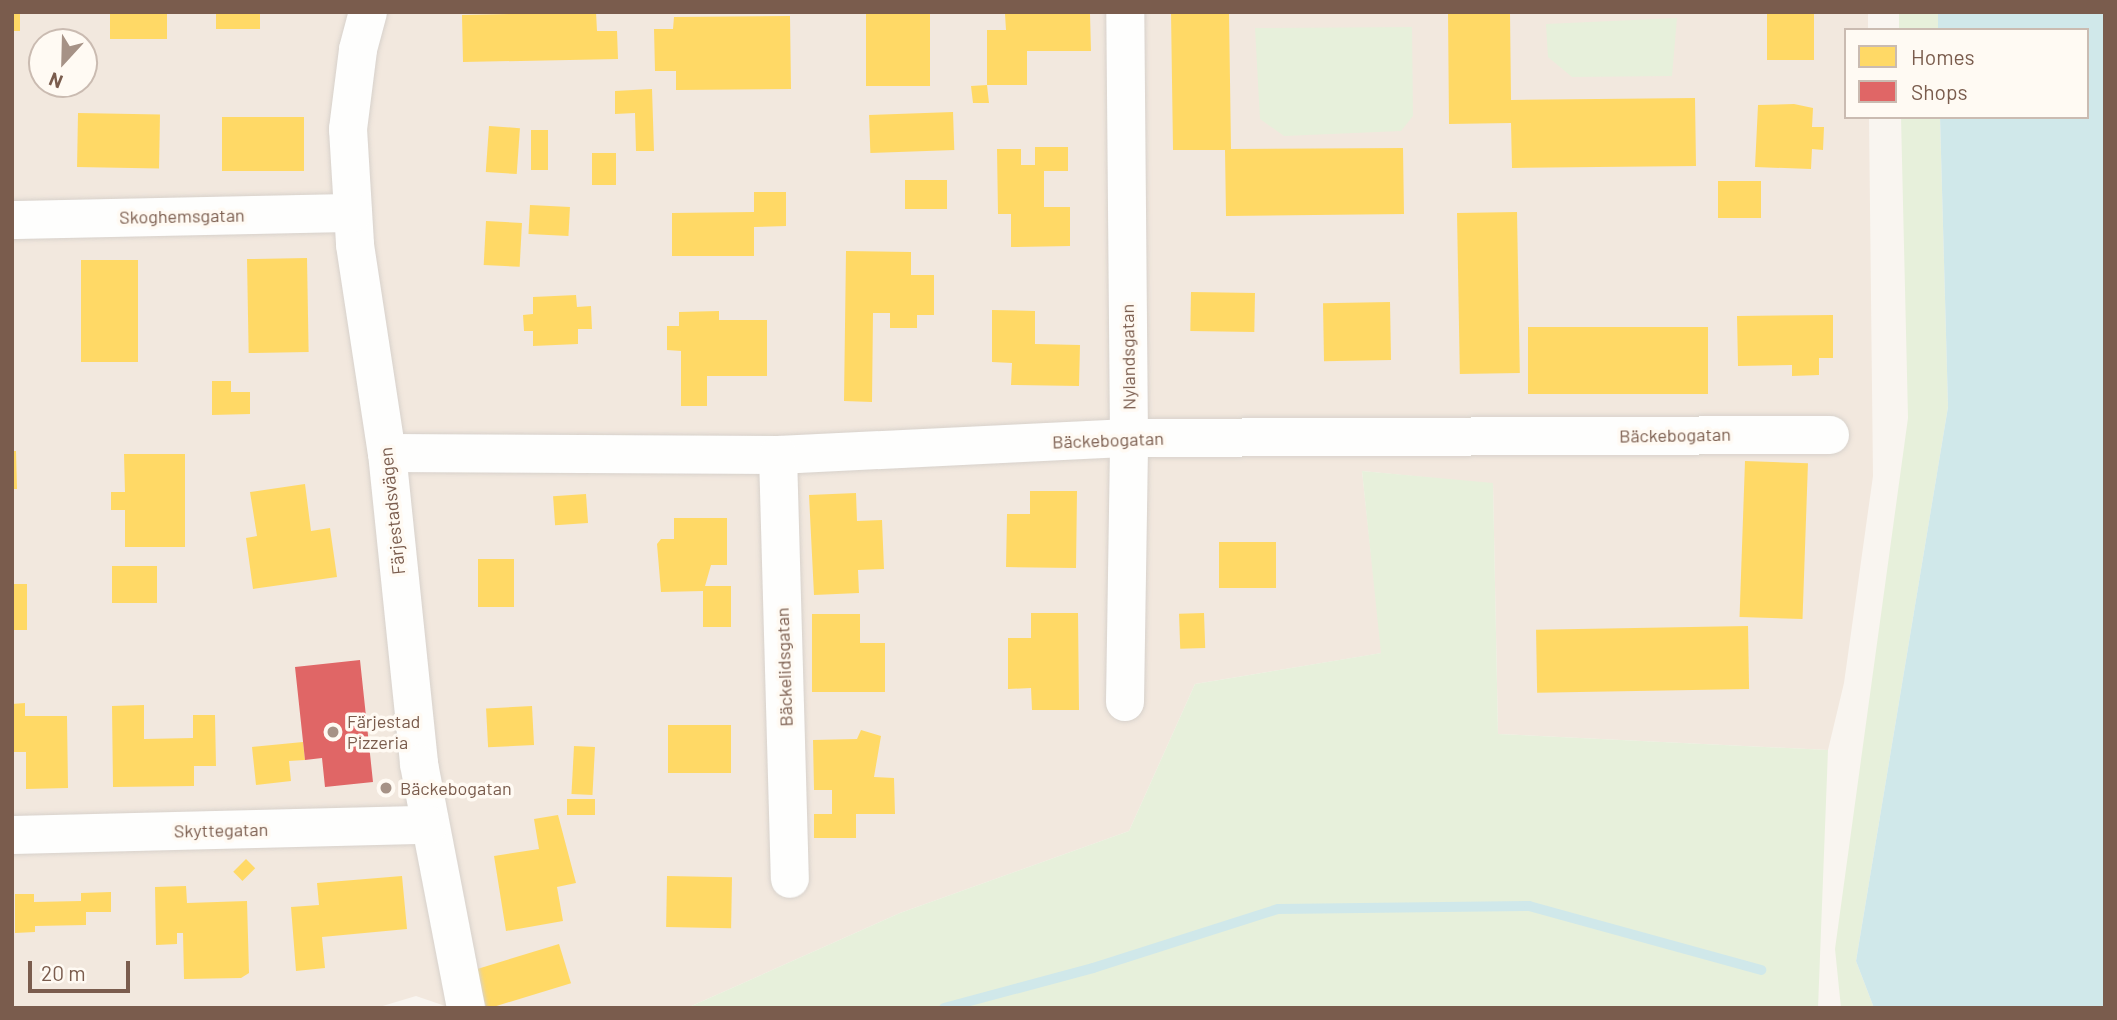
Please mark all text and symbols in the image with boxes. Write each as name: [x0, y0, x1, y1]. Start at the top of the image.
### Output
north arrow: [28, 28, 98, 98]
legend: [1844, 28, 2089, 119]
text: Homes: [1911, 44, 1975, 69]
text: N: [46, 68, 66, 94]
text: Shops: [1911, 79, 1968, 104]
street label: Skoghemsgatan: [119, 204, 245, 228]
street label: Nylandsgatan: [1116, 304, 1140, 410]
street label: Bäckebogatan: [1619, 423, 1731, 447]
street label: Bäckebogatan: [1052, 427, 1164, 453]
street label: Färjestadsvägen: [375, 446, 409, 576]
street label: Bäckelidsgatan: [771, 607, 797, 727]
place label: Färjestad Pizzeria: [347, 711, 420, 754]
marker: Färjestad Pizzeria: [325, 724, 341, 740]
place label: Bäckebogatan: [400, 777, 512, 799]
marker: Bäckebogatan: [378, 780, 394, 796]
street label: Skyttegatan: [174, 818, 268, 842]
scale bar: [32, 946, 133, 990]
text: 20 m: [41, 960, 86, 985]

